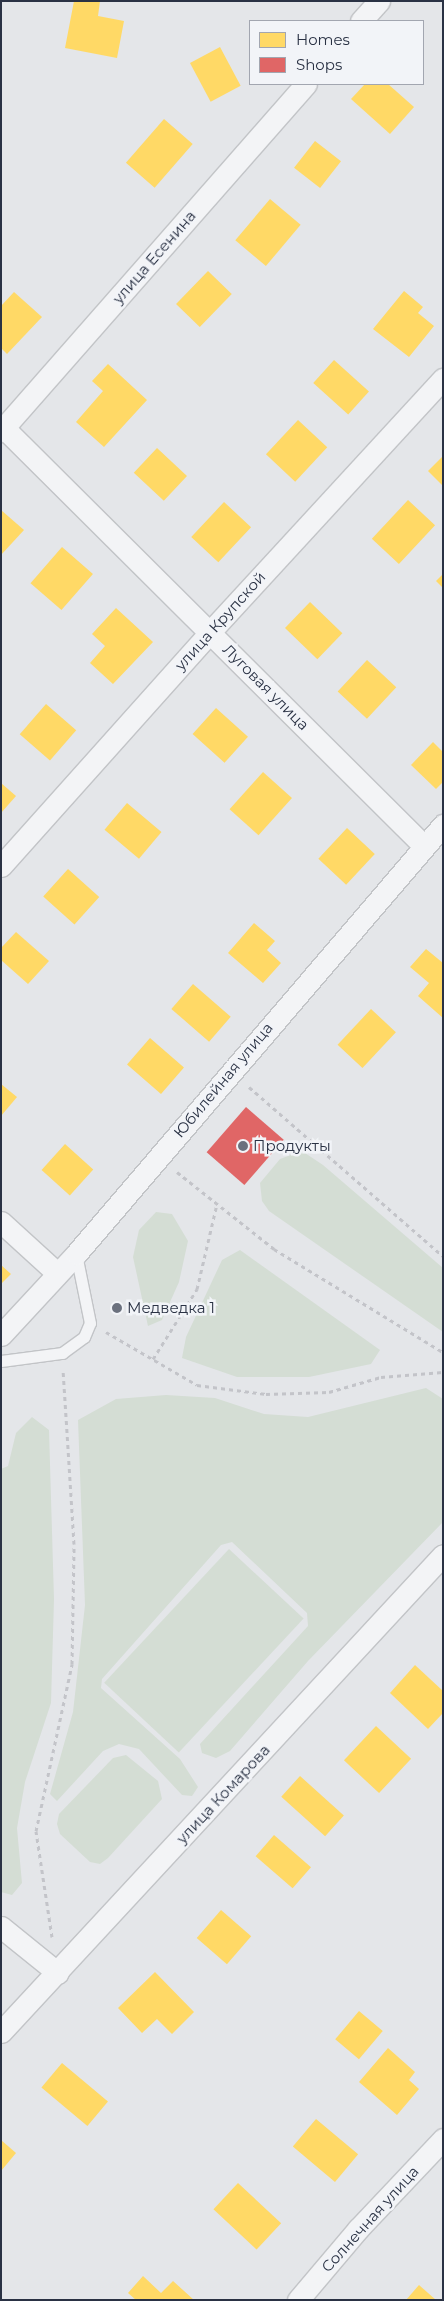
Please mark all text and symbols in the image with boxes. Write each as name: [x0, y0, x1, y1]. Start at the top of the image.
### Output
legend: [249, 20, 424, 85]
text: Homes: [296, 30, 350, 49]
text: Shops: [296, 55, 342, 74]
street label: улица Есенина: [109, 207, 199, 307]
street label: улица Крупской: [171, 568, 269, 674]
street label: Луговая улица: [219, 640, 313, 734]
street label: Юбилейная улица: [170, 1019, 276, 1141]
place label: Продукты: [253, 1137, 331, 1155]
marker: Продукты: [237, 1140, 249, 1152]
place label: Медведка 1: [127, 1299, 215, 1317]
marker: Медведка 1: [111, 1302, 123, 1314]
street label: улица Комарова: [173, 1741, 273, 1847]
street label: Солнечная улица: [318, 2162, 422, 2276]

